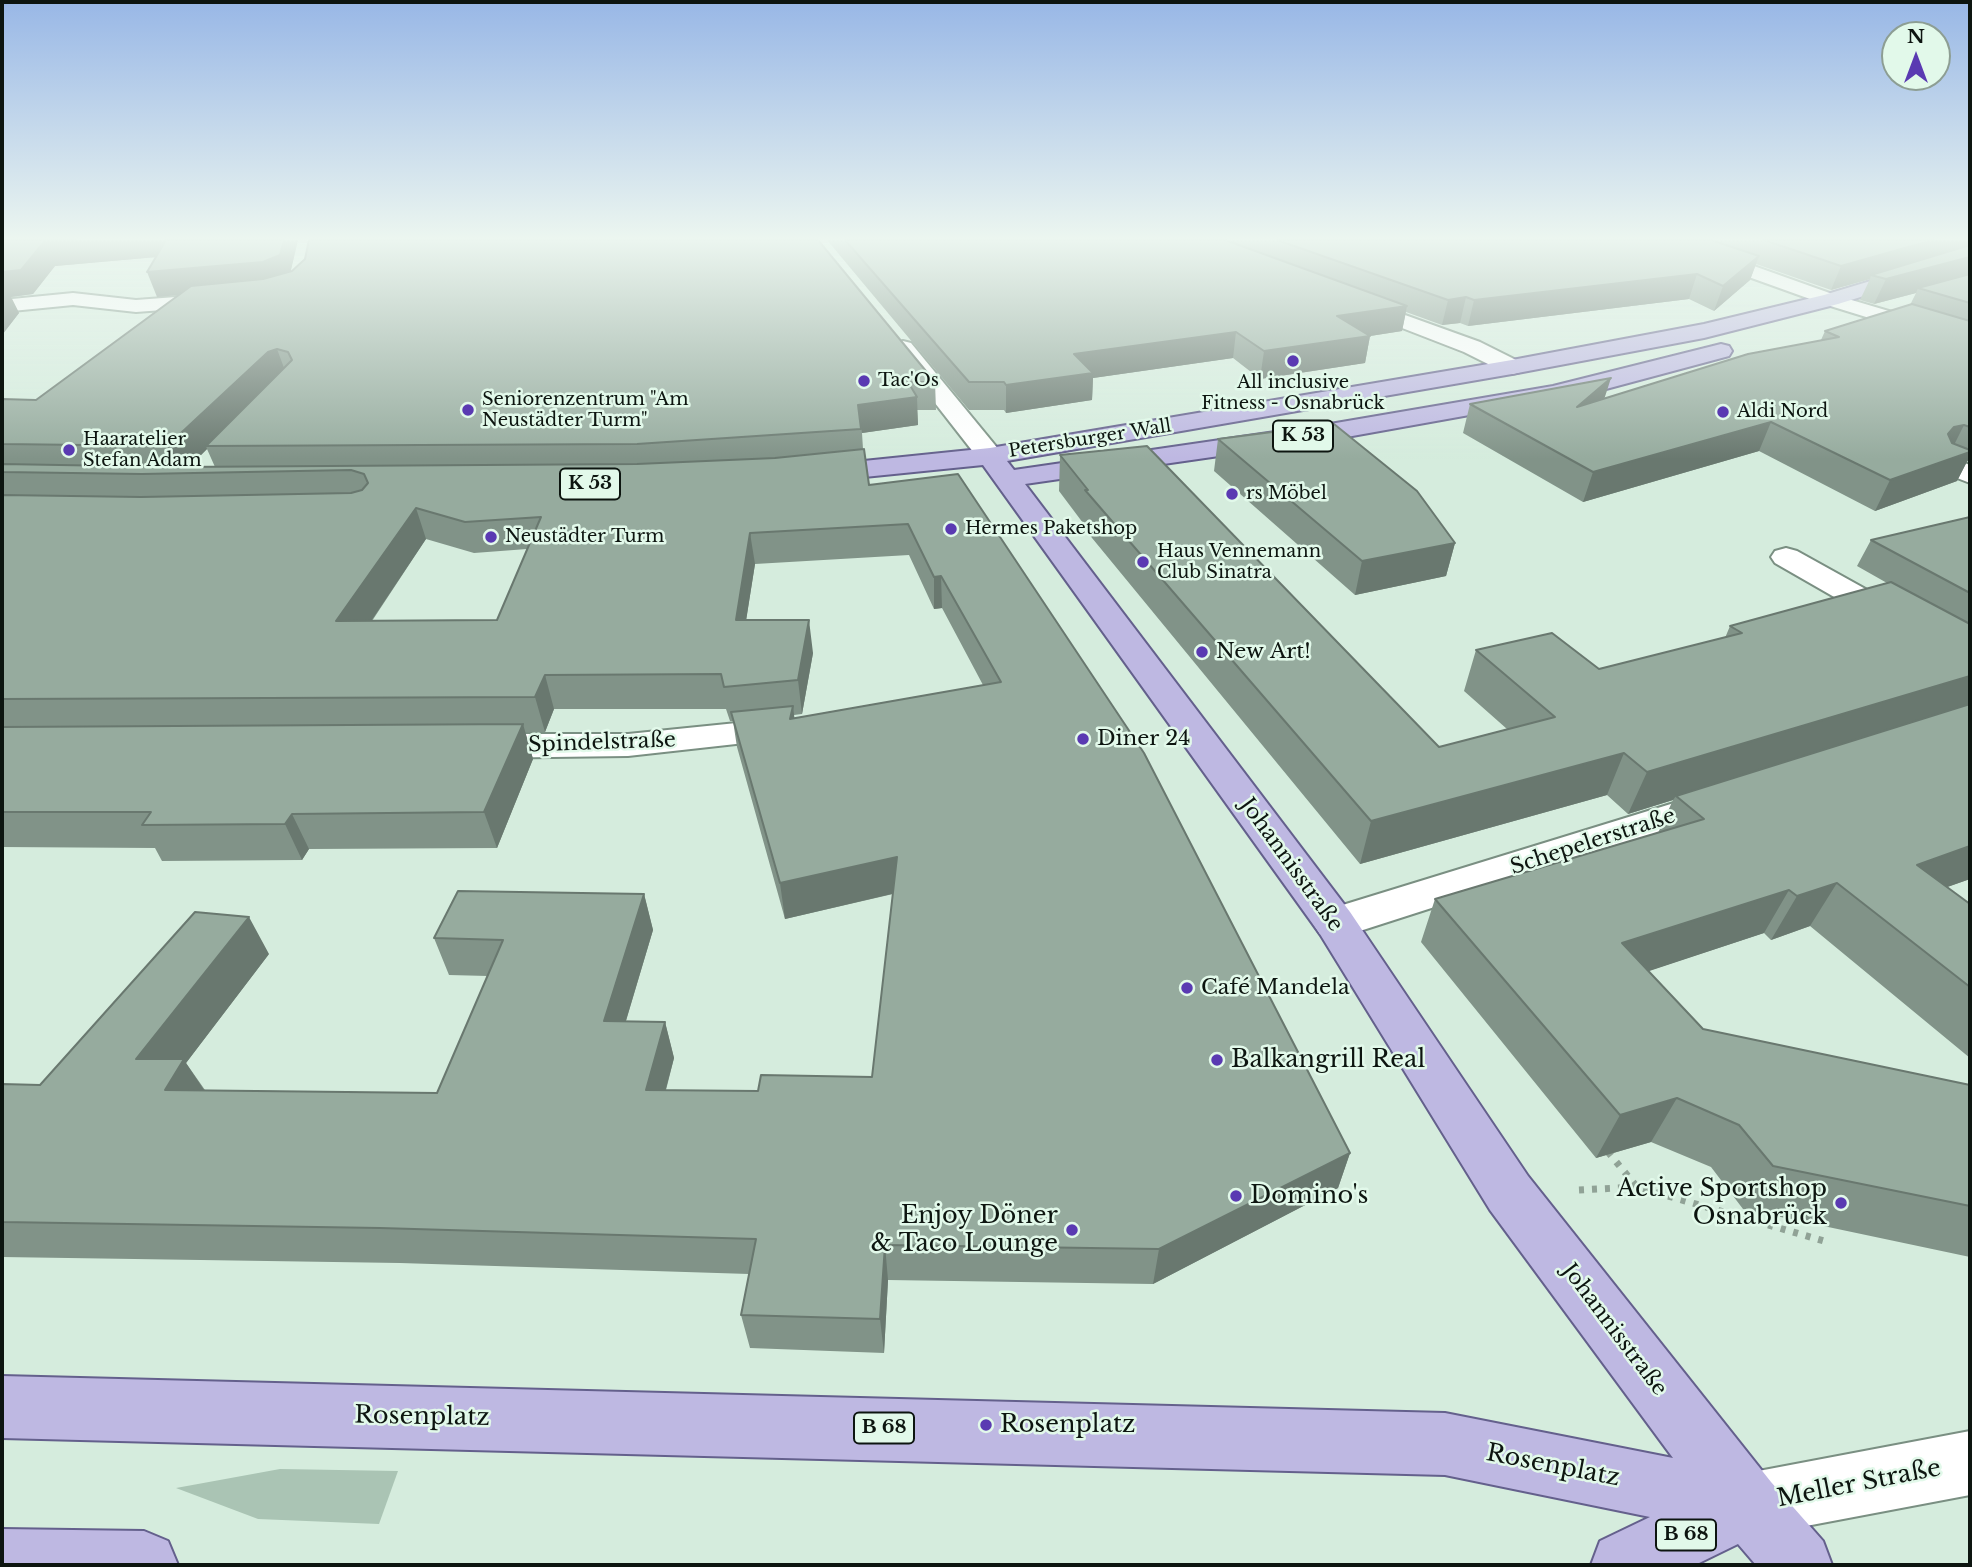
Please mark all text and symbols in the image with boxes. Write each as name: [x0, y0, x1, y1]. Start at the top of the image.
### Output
north arrow: [1881, 21, 1951, 91]
text: N: [1907, 25, 1925, 48]
marker: All inclusive Fitness - Osnabrück: [1285, 353, 1301, 369]
place label: Tac'Os: [878, 370, 939, 392]
place label: All inclusive Fitness - Osnabrück: [1201, 372, 1385, 414]
marker: Tac'Os: [856, 373, 872, 389]
place label: Seniorenzentrum "Am Neustädter Turm": [482, 389, 689, 432]
place label: Aldi Nord: [1737, 401, 1828, 423]
marker: Seniorenzentrum "Am Neustädter Turm": [460, 402, 476, 418]
marker: Aldi Nord: [1715, 404, 1731, 420]
street label: Petersburger Wall: [1007, 415, 1173, 463]
road number: K 53: [1273, 420, 1333, 452]
place label: Haaratelier Stefan Adam: [83, 429, 202, 472]
marker: Haaratelier Stefan Adam: [61, 442, 77, 458]
road number: K 53: [560, 468, 620, 499]
place label: rs Möbel: [1246, 483, 1327, 505]
marker: rs Möbel: [1224, 486, 1240, 502]
place label: Hermes Paketshop: [965, 518, 1137, 540]
marker: Hermes Paketshop: [943, 521, 959, 537]
place label: Neustädter Turm: [505, 526, 664, 548]
marker: Neustädter Turm: [483, 529, 499, 545]
place label: Haus Vennemann Club Sinatra: [1157, 541, 1321, 584]
marker: Haus Vennemann Club Sinatra: [1135, 554, 1151, 570]
place label: New Art!: [1216, 639, 1311, 665]
marker: New Art!: [1194, 644, 1210, 660]
place label: Diner 24: [1097, 726, 1190, 752]
street label: Spindelstraße: [528, 728, 676, 758]
marker: Diner 24: [1075, 731, 1091, 747]
street label: Johannisstraße: [1234, 793, 1348, 937]
street label: Schepelerstraße: [1507, 803, 1679, 881]
place label: Café Mandela: [1201, 975, 1350, 1001]
marker: Café Mandela: [1179, 980, 1195, 996]
place label: Balkangrill Real: [1231, 1046, 1425, 1074]
marker: Balkangrill Real: [1209, 1052, 1225, 1068]
place label: Active Sportshop Osnabrück: [1617, 1175, 1827, 1231]
place label: Domino's: [1250, 1182, 1368, 1210]
marker: Domino's: [1228, 1188, 1244, 1204]
marker: Active Sportshop Osnabrück: [1833, 1195, 1849, 1211]
place label: Enjoy Döner & Taco Lounge: [871, 1202, 1058, 1258]
marker: Enjoy Döner & Taco Lounge: [1064, 1222, 1080, 1238]
street label: Johannisstraße: [1556, 1259, 1672, 1401]
street label: Rosenplatz: [354, 1401, 490, 1433]
place label: Rosenplatz: [1000, 1411, 1135, 1439]
road number: B 68: [854, 1412, 914, 1444]
marker: Rosenplatz: [978, 1417, 994, 1433]
street label: Rosenplatz: [1484, 1439, 1622, 1493]
street label: Meller Straße: [1775, 1454, 1943, 1514]
road number: B 68: [1656, 1520, 1716, 1550]

